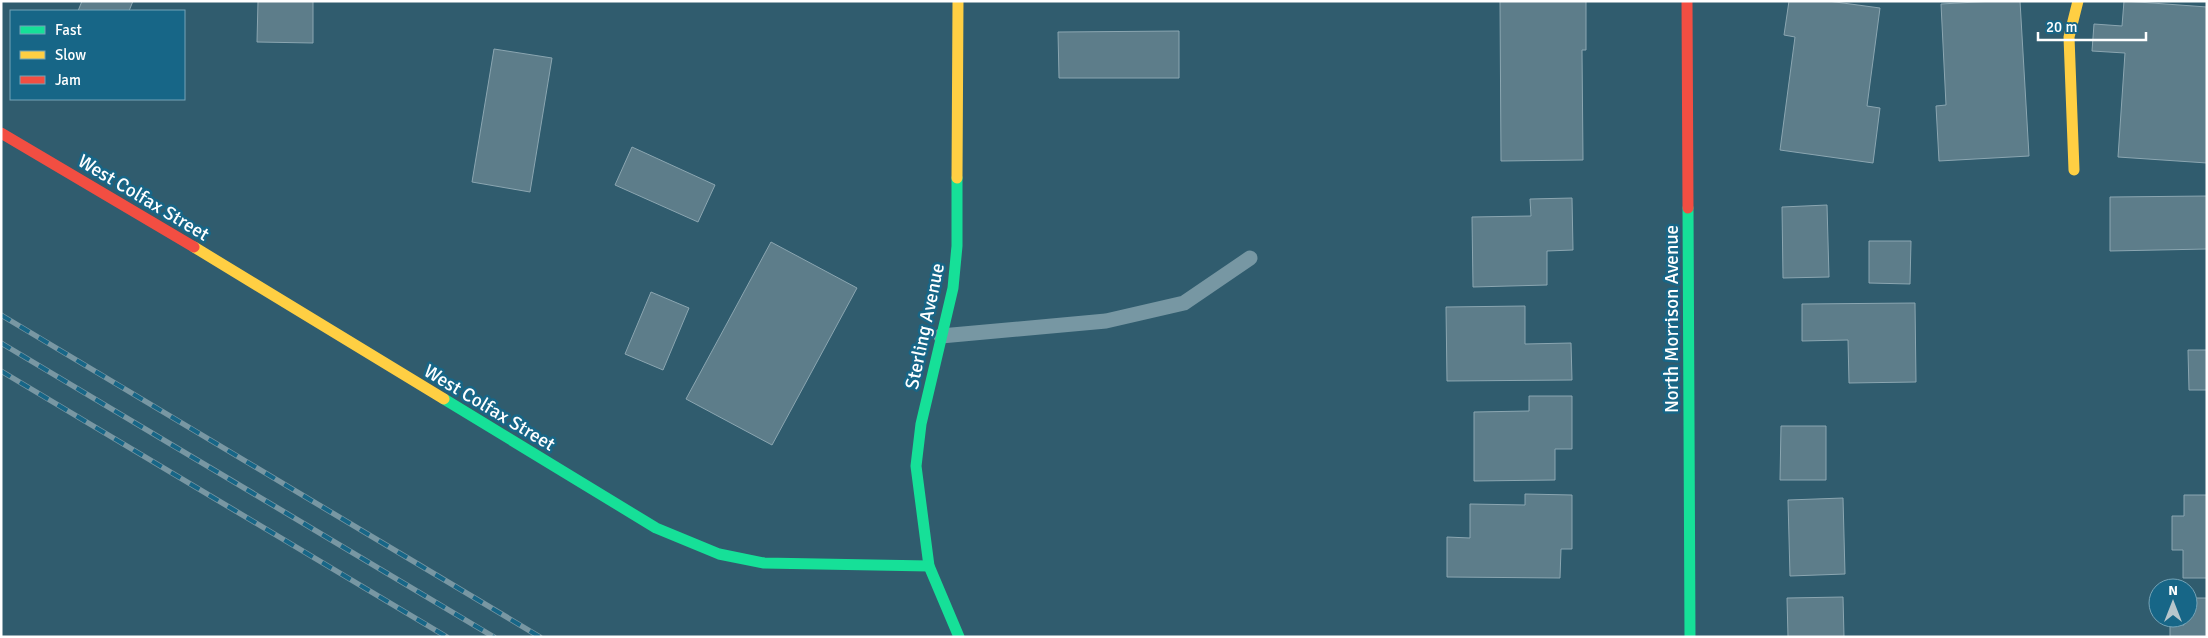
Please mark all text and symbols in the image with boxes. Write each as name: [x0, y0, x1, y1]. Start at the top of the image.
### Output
legend: [10, 10, 185, 100]
scale bar: [2038, 10, 2146, 42]
text: 20 m: [2046, 18, 2077, 36]
text: Fast: [55, 21, 82, 39]
text: Slow: [55, 46, 86, 64]
text: Jam: [55, 71, 81, 89]
street label: West Colfax Street: [73, 149, 214, 247]
street label: North Morrison Avenue: [1660, 225, 1684, 413]
street label: Sterling Avenue: [900, 261, 950, 391]
street label: West Colfax Street: [419, 359, 560, 457]
north arrow: [2148, 578, 2198, 628]
text: N: [2168, 582, 2178, 599]

